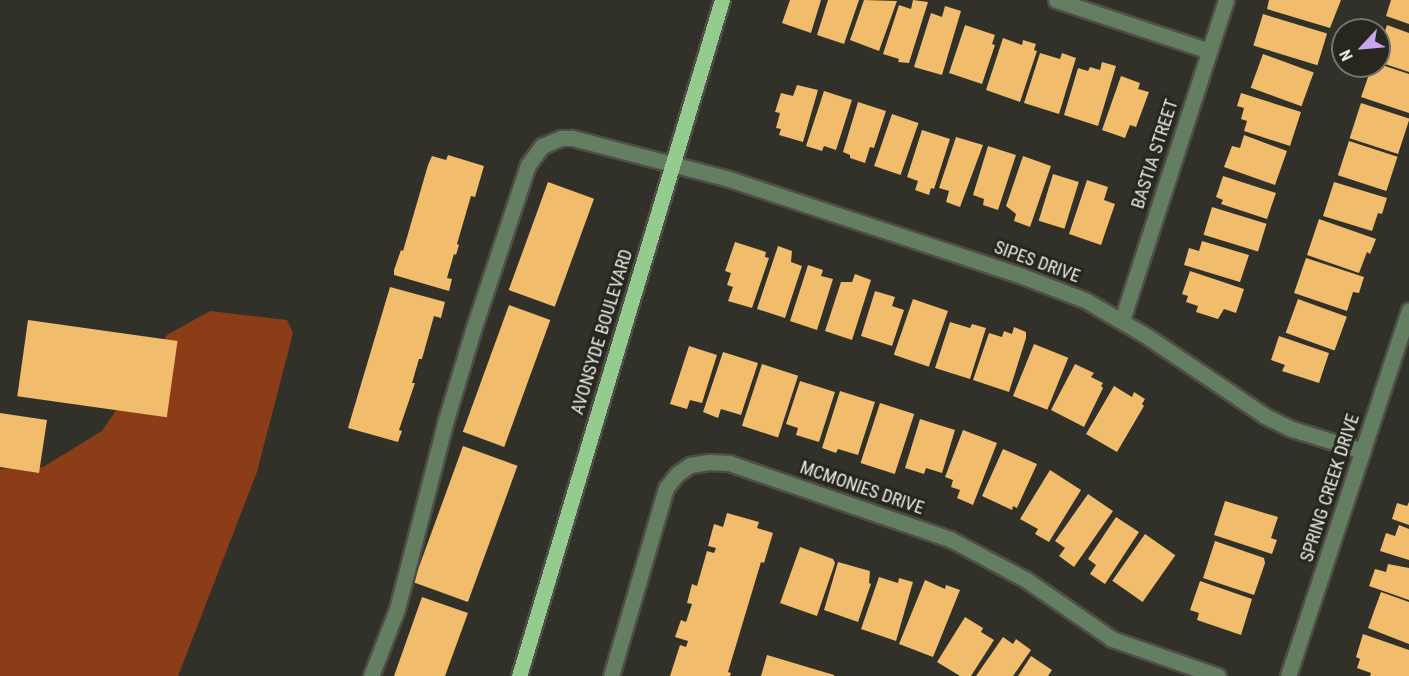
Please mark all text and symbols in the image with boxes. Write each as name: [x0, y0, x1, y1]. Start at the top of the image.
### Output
north arrow: [1331, 18, 1391, 78]
text: N: [1335, 47, 1357, 64]
street label: BASTIA STREET: [1127, 97, 1183, 211]
street label: SIPES DRIVE: [991, 237, 1083, 287]
street label: AVONSYDE BOULEVARD: [567, 247, 637, 417]
street label: SPRING CREEK DRIVE: [1296, 411, 1364, 565]
street label: MCMONIES DRIVE: [797, 457, 927, 519]

